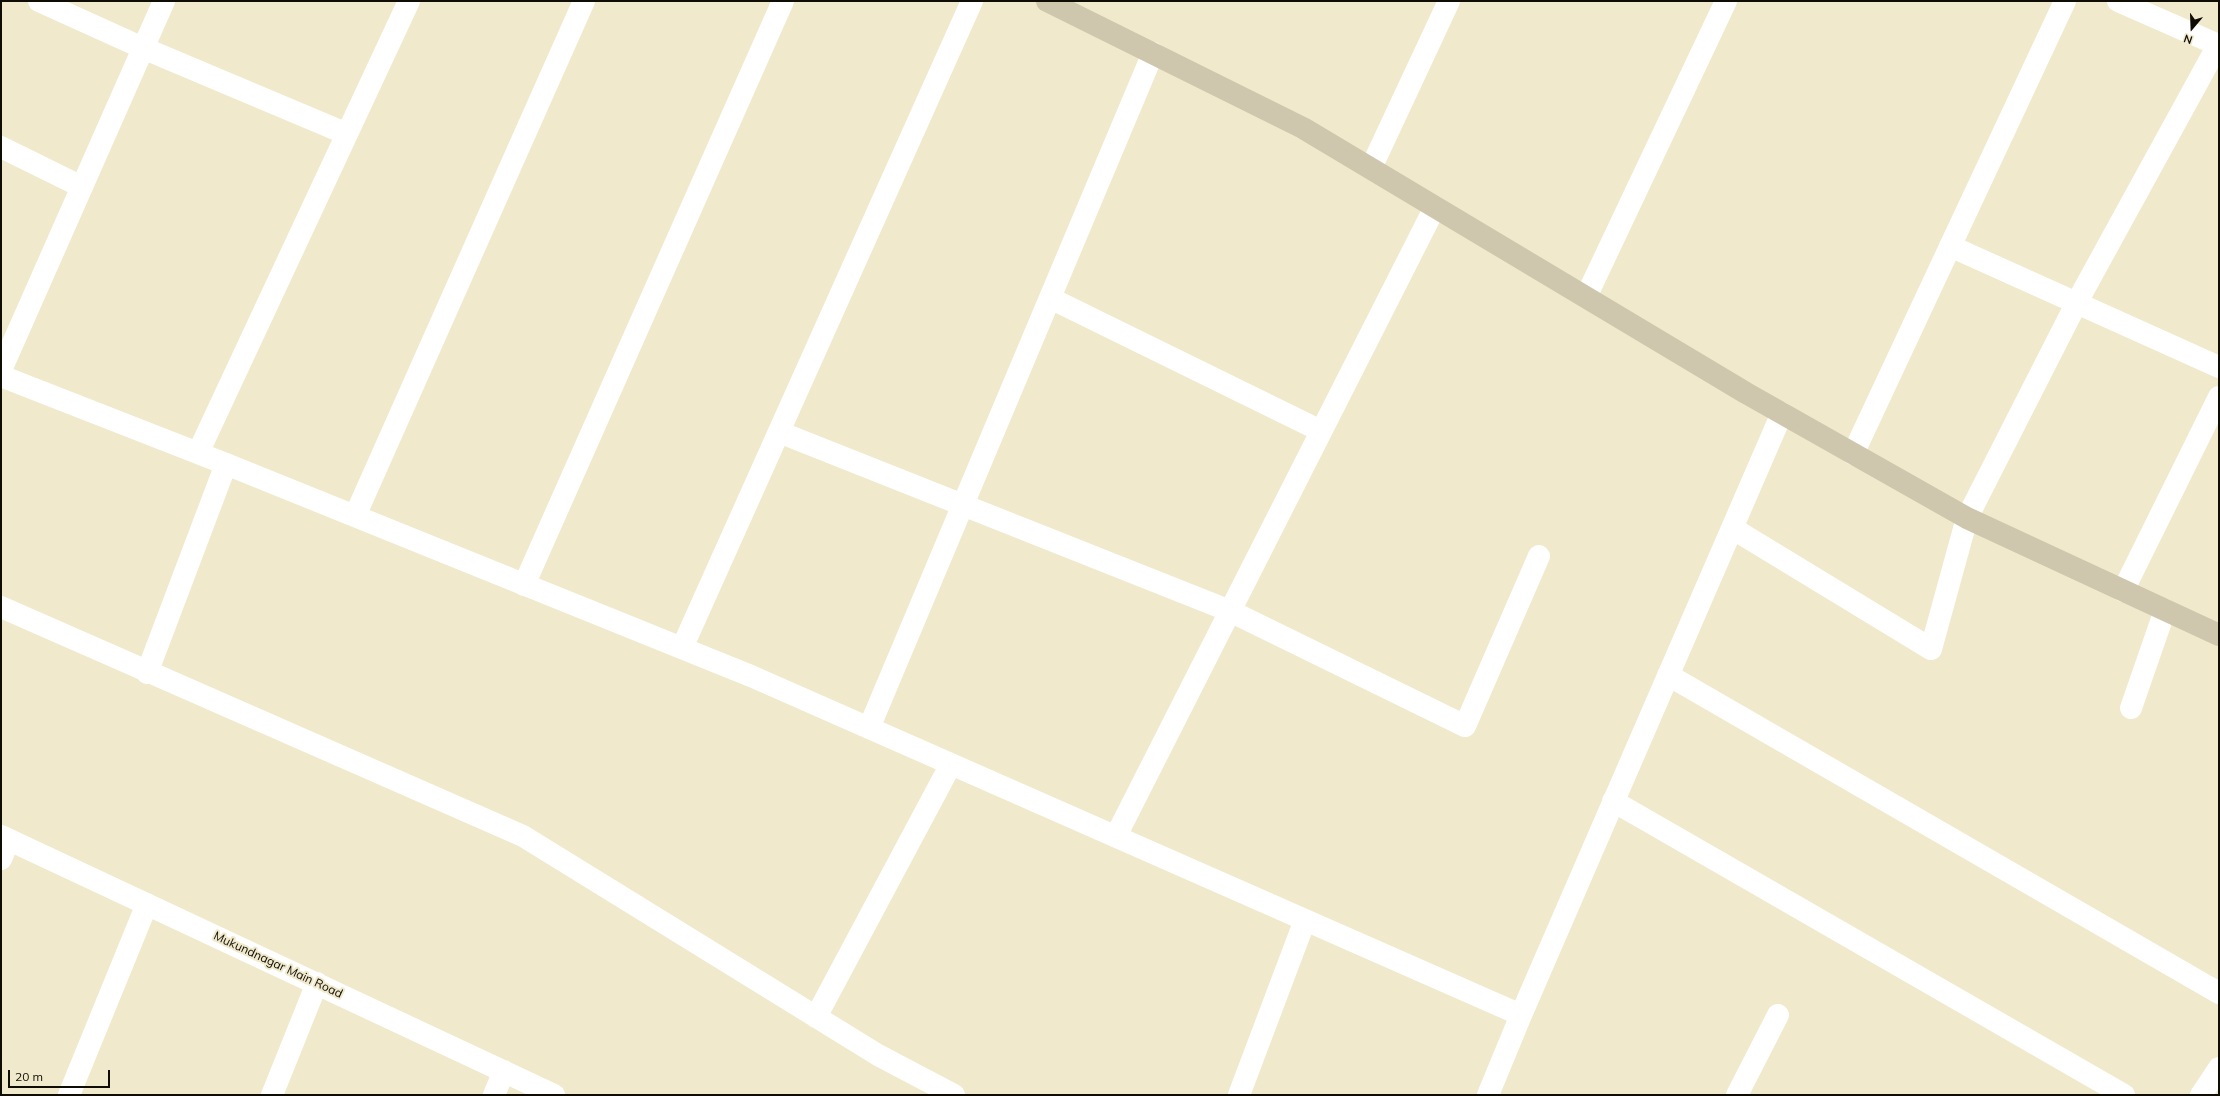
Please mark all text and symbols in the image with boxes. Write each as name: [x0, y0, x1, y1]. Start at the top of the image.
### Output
north arrow: [2172, 8, 2212, 48]
text: N: [2182, 31, 2194, 47]
street label: Mukundnagar Main Road: [211, 929, 345, 1001]
scale bar: [10, 1062, 112, 1088]
text: 20 m: [15, 1069, 43, 1084]

